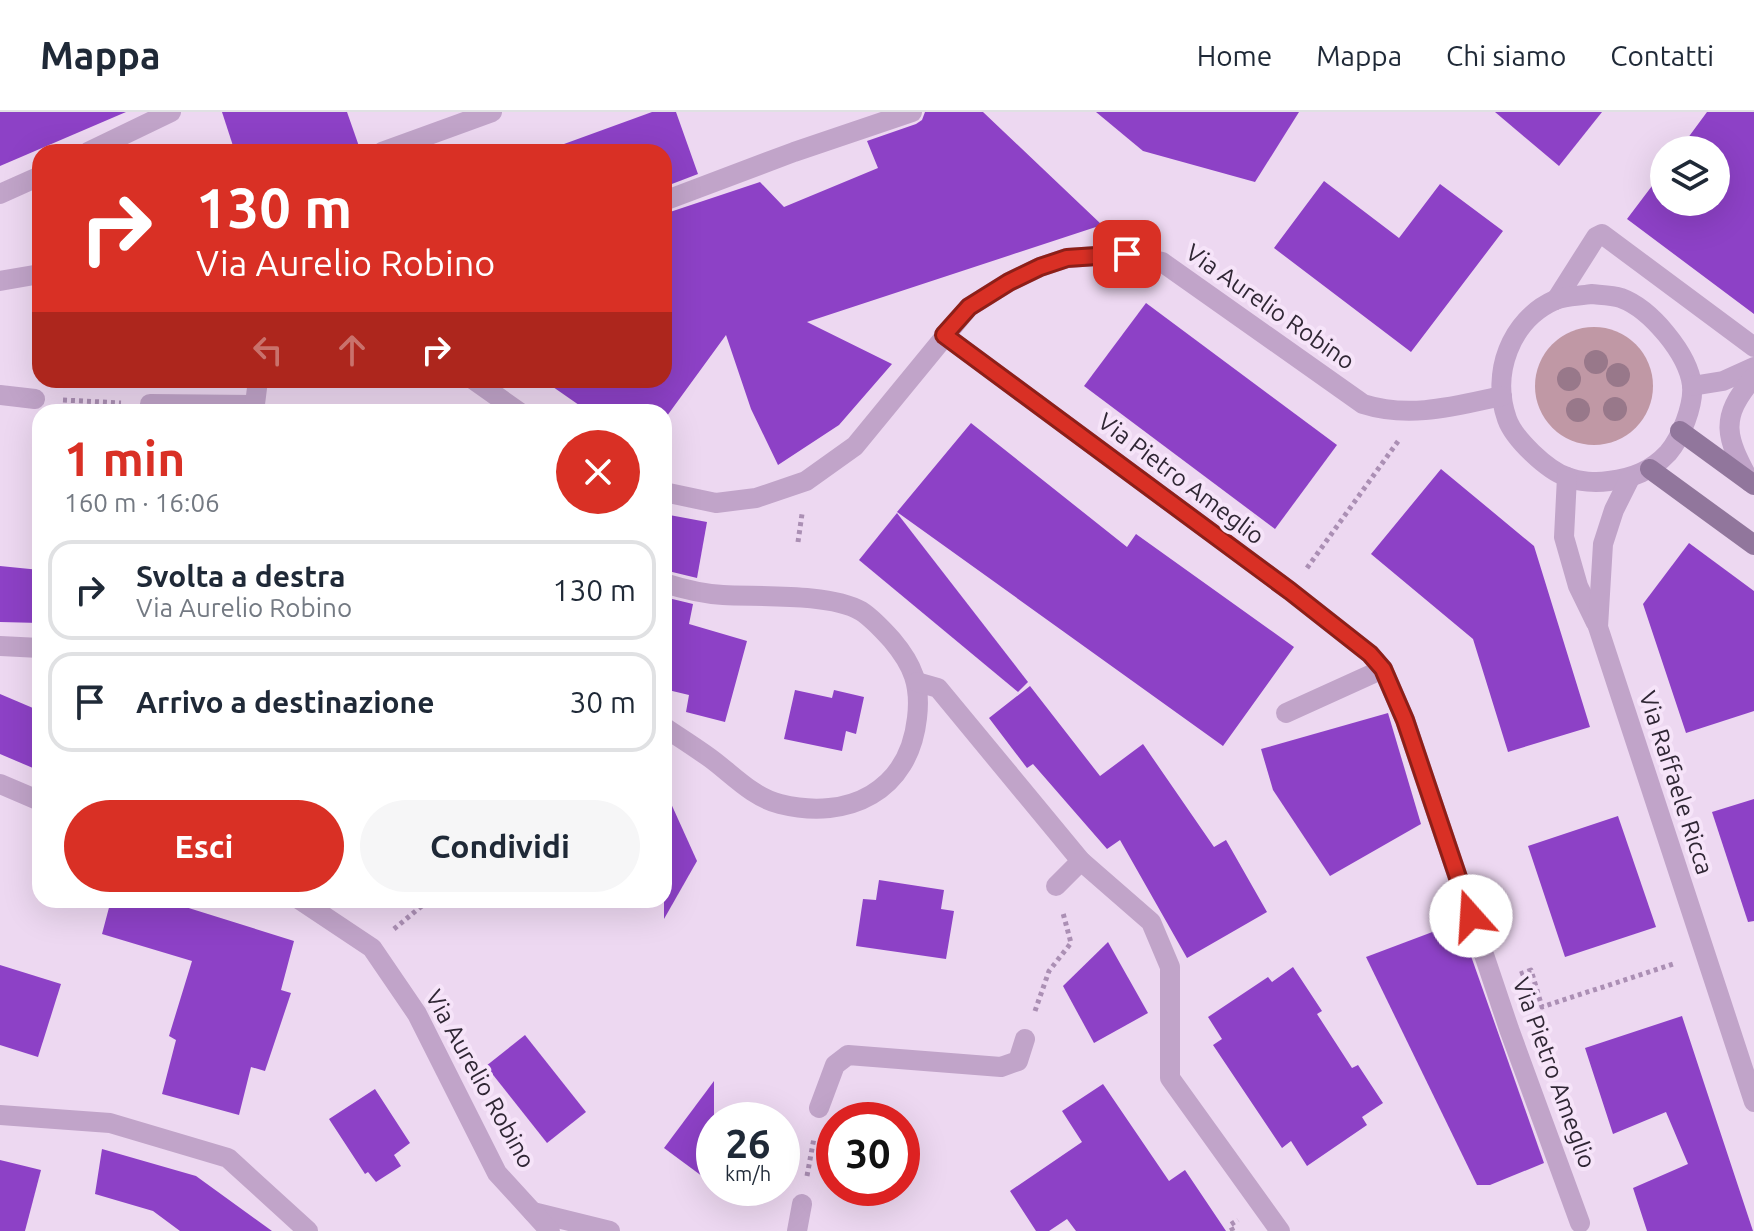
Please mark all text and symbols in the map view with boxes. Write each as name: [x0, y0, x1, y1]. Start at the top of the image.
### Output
text: Mappa: [40, 34, 161, 76]
text: Home: [1197, 40, 1272, 71]
text: Mappa: [1316, 40, 1402, 71]
text: Chi siamo: [1446, 40, 1566, 71]
text: Contatti: [1610, 40, 1714, 71]
map controls: [1650, 136, 1730, 216]
button: layers: [1650, 136, 1730, 216]
icon: right: [64, 176, 168, 280]
text: 130 m: [196, 176, 352, 239]
pin: [1093, 220, 1161, 288]
icon: arrive: [1105, 232, 1149, 276]
street label: Via Aurelio Robino: [1181, 238, 1360, 375]
text: Via Aurelio Robino: [196, 242, 495, 283]
icon: left: [246, 328, 290, 372]
icon: ahead: [330, 328, 374, 372]
icon: right: [414, 328, 458, 372]
street label: Via Pietro Ameglio: [1093, 407, 1270, 550]
button: close: [556, 430, 640, 514]
text: 1 min: [64, 431, 185, 485]
text: 160 m · 16:06: [64, 488, 220, 517]
text: Svolta a destra: [136, 559, 345, 593]
icon: right: [68, 568, 112, 612]
text: 130 m: [552, 573, 636, 607]
text: Via Aurelio Robino: [136, 593, 352, 622]
icon: arrive: [68, 680, 112, 724]
text: Arrivo a destinazione: [136, 685, 434, 719]
text: 30 m: [569, 685, 636, 719]
street label: Via Raffaele Ricca: [1634, 688, 1719, 878]
button: Esci: [64, 800, 344, 892]
button: Condividi: [360, 800, 640, 892]
position arrow: [1429, 874, 1513, 958]
street label: Via Pietro Ameglio: [1507, 974, 1601, 1172]
street label: Via Aurelio Robino: [420, 985, 541, 1173]
speed limit sign: 30: [816, 1102, 920, 1206]
text: 26: [725, 1121, 771, 1166]
text: km/h: [725, 1162, 771, 1185]

